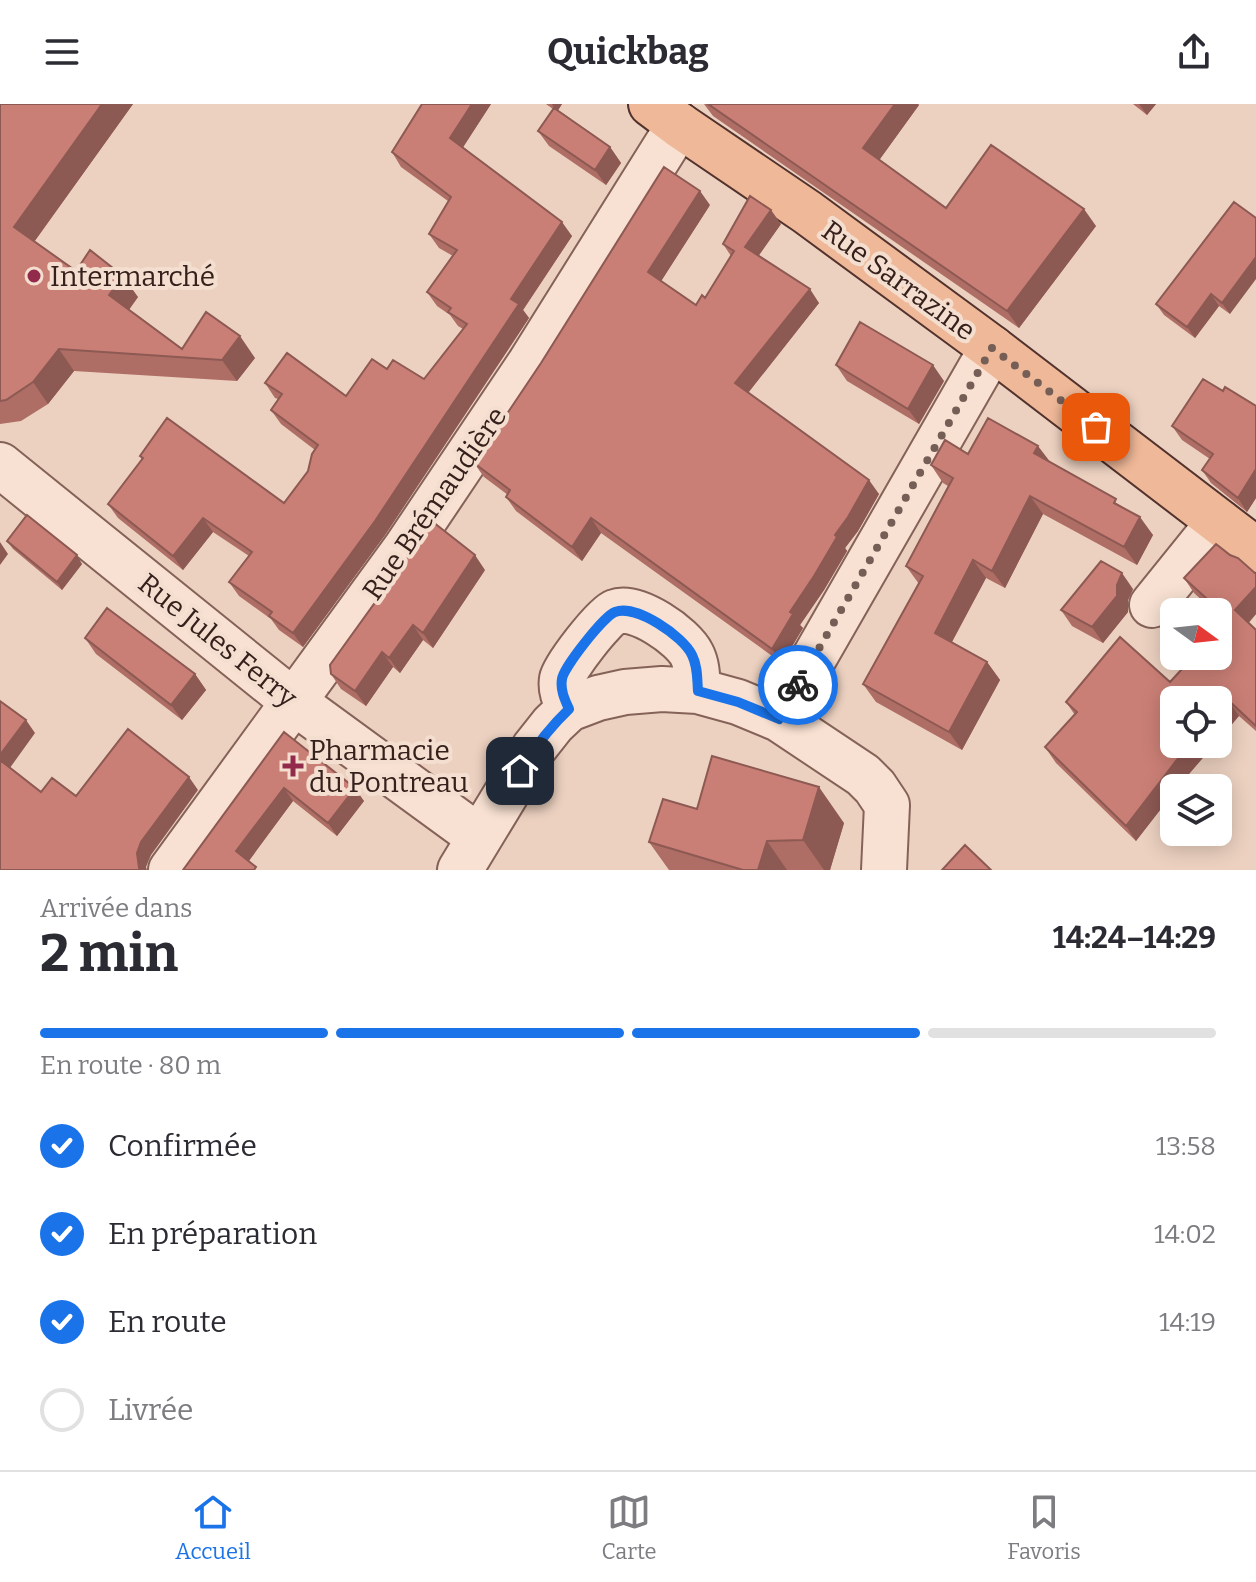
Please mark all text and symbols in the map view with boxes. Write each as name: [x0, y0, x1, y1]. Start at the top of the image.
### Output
icon: menu: [40, 30, 84, 74]
text: Quickbag: [547, 30, 709, 74]
icon: share: [1172, 30, 1216, 74]
street label: Rue Sarrazine: [816, 214, 982, 347]
place label: Intermarché: [50, 260, 215, 293]
marker: Intermarché: [25, 267, 43, 285]
pin: [1062, 393, 1130, 461]
street label: Rue Brémaudière: [356, 401, 513, 606]
icon: bag: [1074, 405, 1118, 449]
street label: Rue Jules Ferry: [132, 566, 304, 714]
north arrow: [1160, 598, 1232, 670]
map controls: [1160, 598, 1232, 846]
courier: [758, 645, 838, 725]
icon: bike: [776, 663, 820, 707]
button: locate: [1160, 686, 1232, 758]
place label: Pharmacie du Pontreau: [309, 734, 468, 799]
pin: [486, 737, 554, 805]
icon: home: [498, 749, 542, 793]
marker: Pharmacie du Pontreau: [284, 757, 302, 775]
button: layers: [1160, 774, 1232, 846]
text: Arrivée dans: [40, 893, 193, 924]
text: 14:24–14:29: [1053, 920, 1216, 956]
text: 2 min: [40, 922, 178, 985]
text: En route · 80 m: [40, 1050, 221, 1081]
icon: check: [40, 1124, 84, 1168]
text: Confirmée: [108, 1128, 257, 1164]
text: 13:58: [1156, 1131, 1216, 1162]
icon: check: [40, 1212, 84, 1256]
text: En préparation: [108, 1216, 317, 1252]
text: 14:02: [1154, 1219, 1216, 1250]
icon: check: [40, 1300, 84, 1344]
text: En route: [108, 1304, 227, 1340]
text: 14:19: [1159, 1307, 1216, 1338]
text: Livrée: [108, 1392, 194, 1428]
tab: Accueil: [175, 1490, 251, 1565]
tab: Carte: [601, 1490, 657, 1565]
tab: Favoris: [1007, 1490, 1081, 1565]

